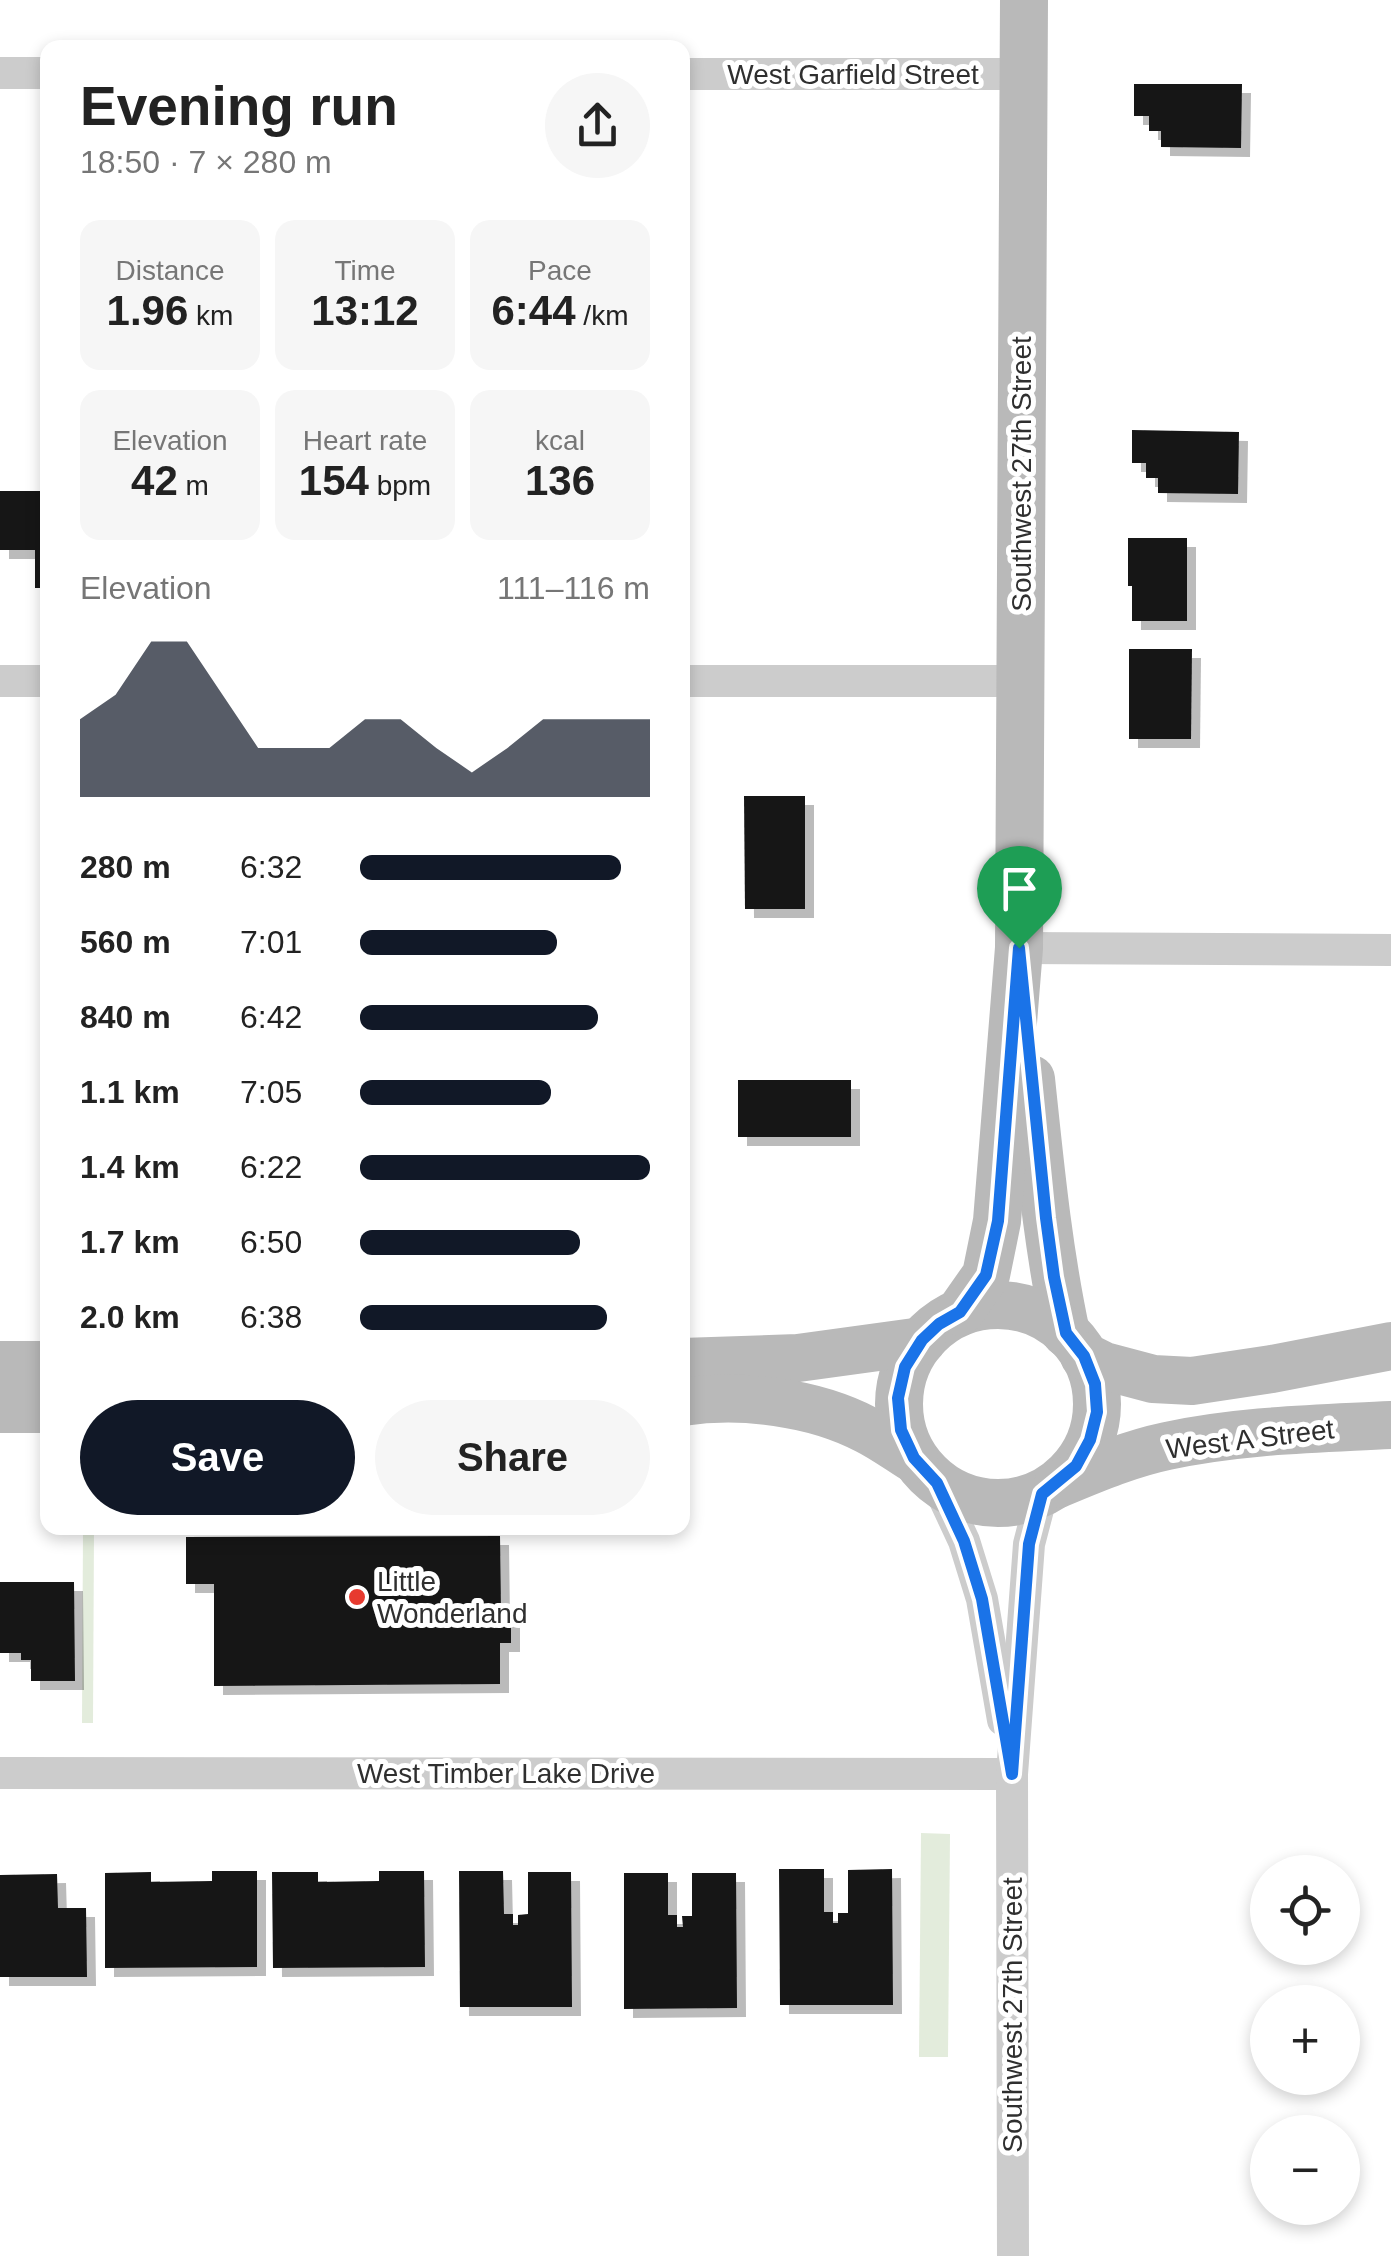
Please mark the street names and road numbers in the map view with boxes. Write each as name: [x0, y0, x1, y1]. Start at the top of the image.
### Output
street label: West Garfield Street: [727, 59, 979, 90]
street label: Southwest 27th Street: [1006, 336, 1037, 612]
street label: West A Street: [1164, 1413, 1336, 1465]
street label: West Timber Lake Drive: [357, 1758, 655, 1789]
street label: Southwest 27th Street: [997, 1877, 1028, 2153]

